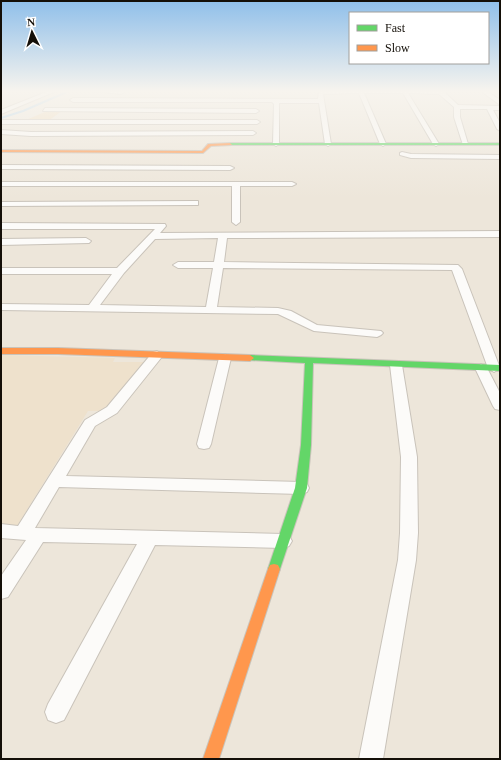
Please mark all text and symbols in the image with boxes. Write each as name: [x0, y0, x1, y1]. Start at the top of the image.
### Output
north arrow: [12, 12, 52, 52]
legend: [349, 12, 489, 64]
text: N: [27, 16, 36, 28]
text: Fast: [385, 21, 406, 35]
text: Slow: [385, 41, 410, 55]

